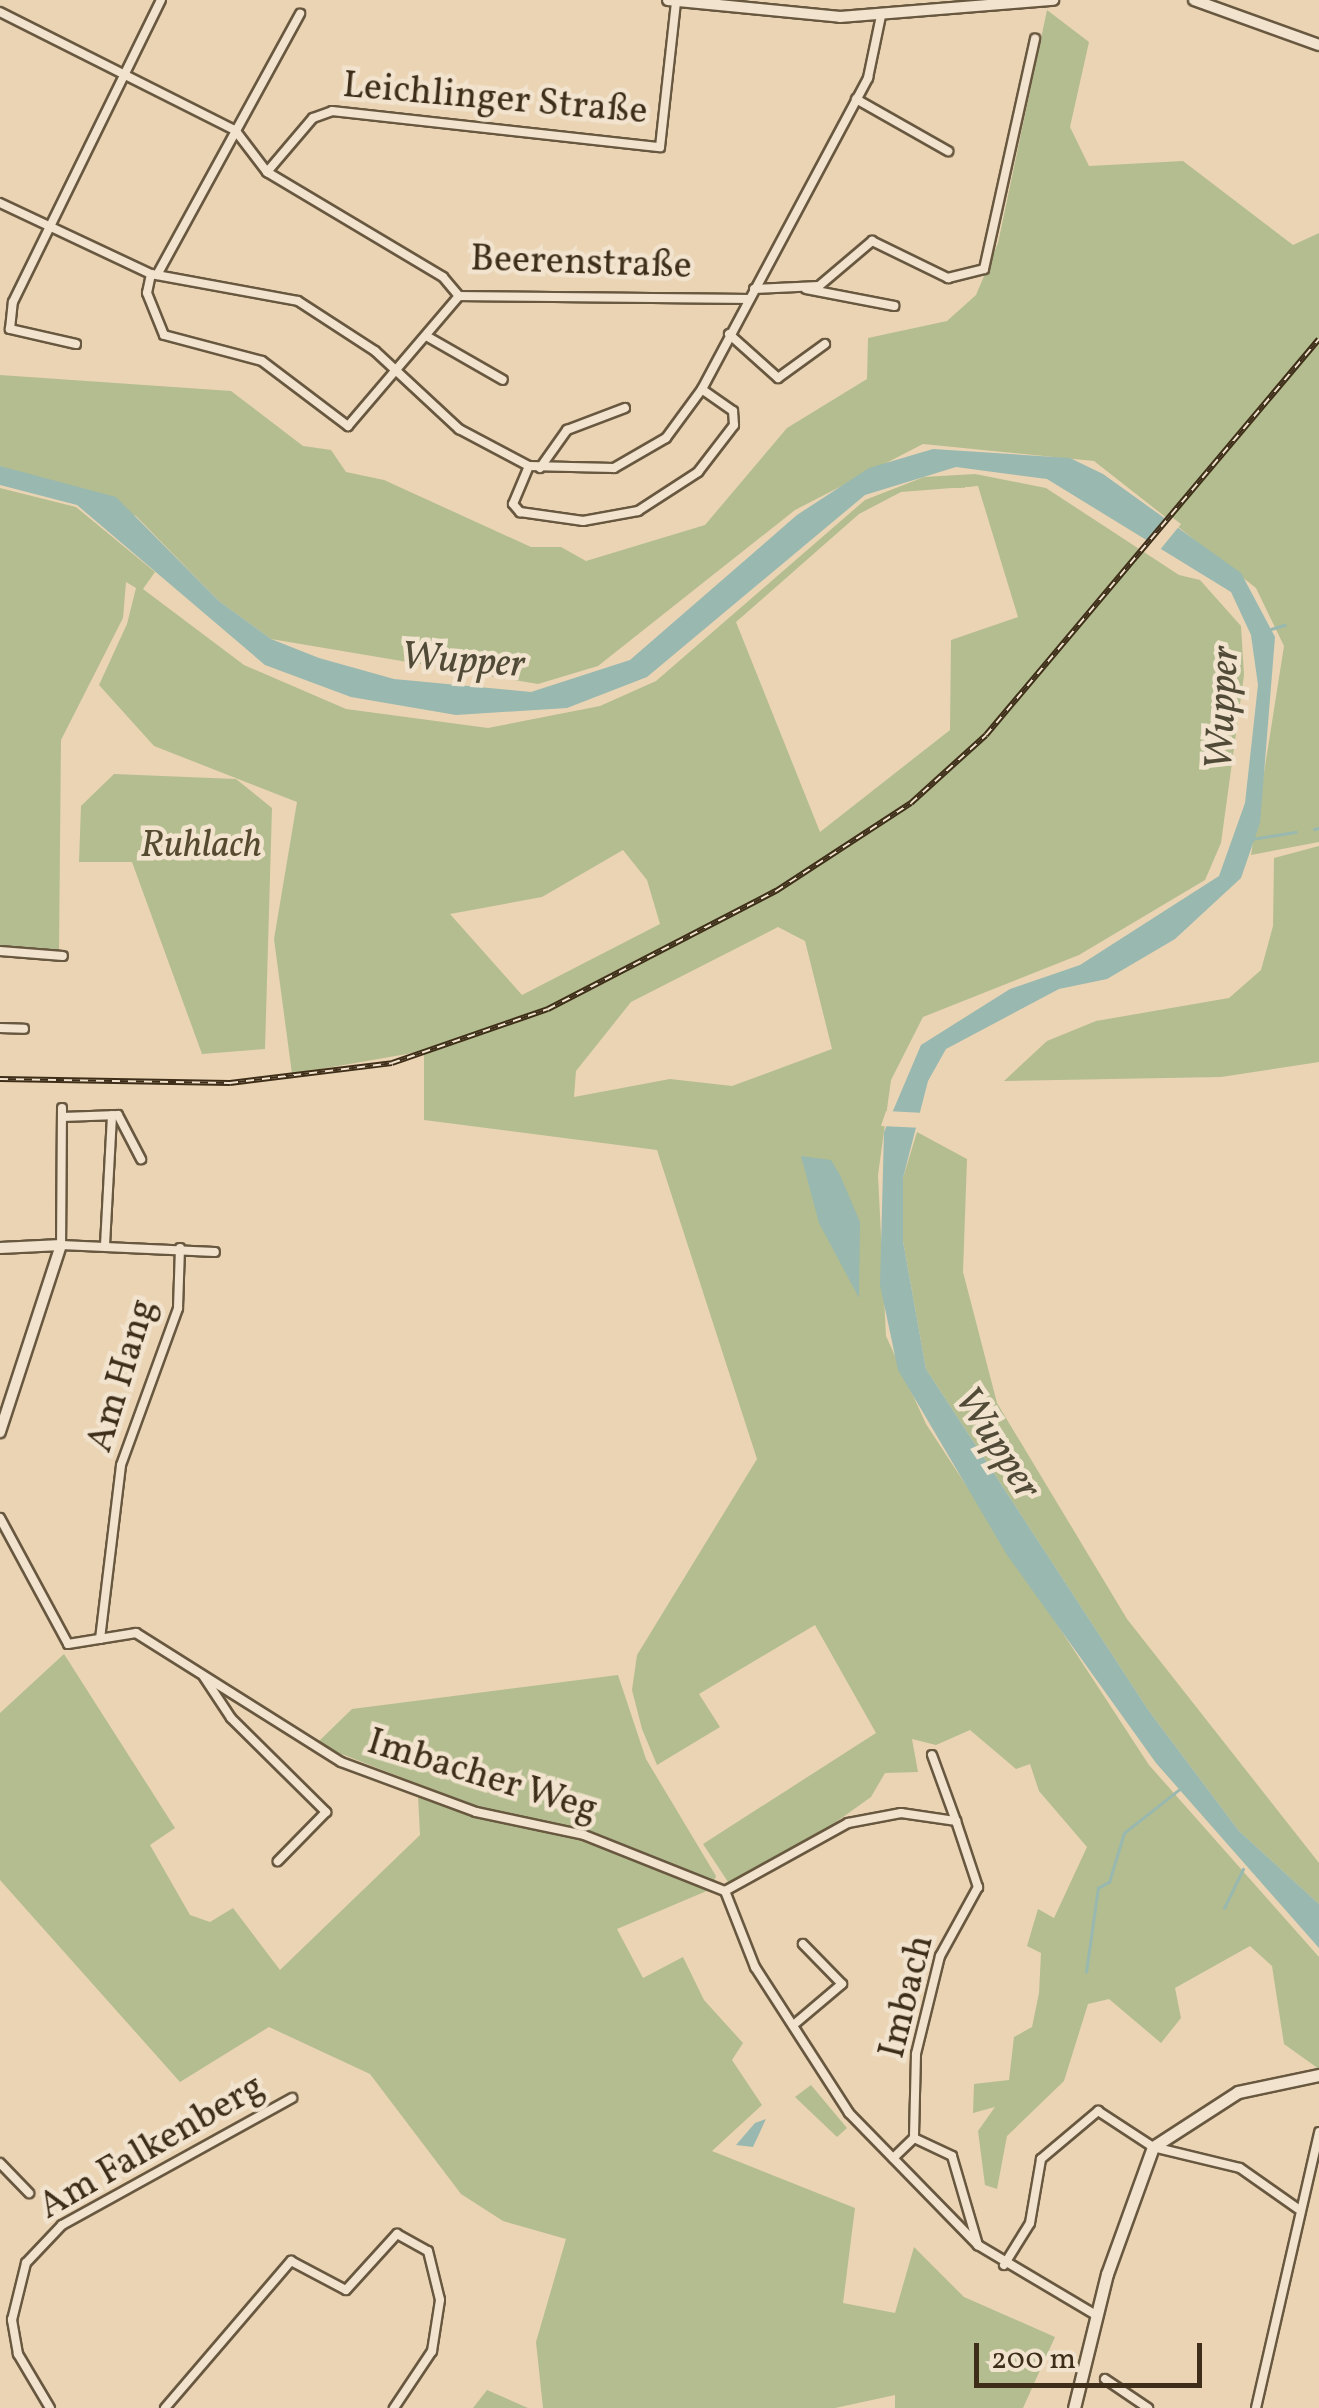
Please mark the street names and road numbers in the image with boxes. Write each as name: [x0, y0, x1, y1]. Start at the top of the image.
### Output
street label: Leichlinger Straße: [341, 64, 649, 136]
street label: Beerenstraße: [470, 237, 692, 291]
street label: Am Hang: [78, 1294, 168, 1458]
street label: Imbacher Weg: [361, 1720, 603, 1834]
street label: Imbach: [871, 1931, 945, 2063]
street label: Am Falkenberg: [31, 2065, 273, 2231]

